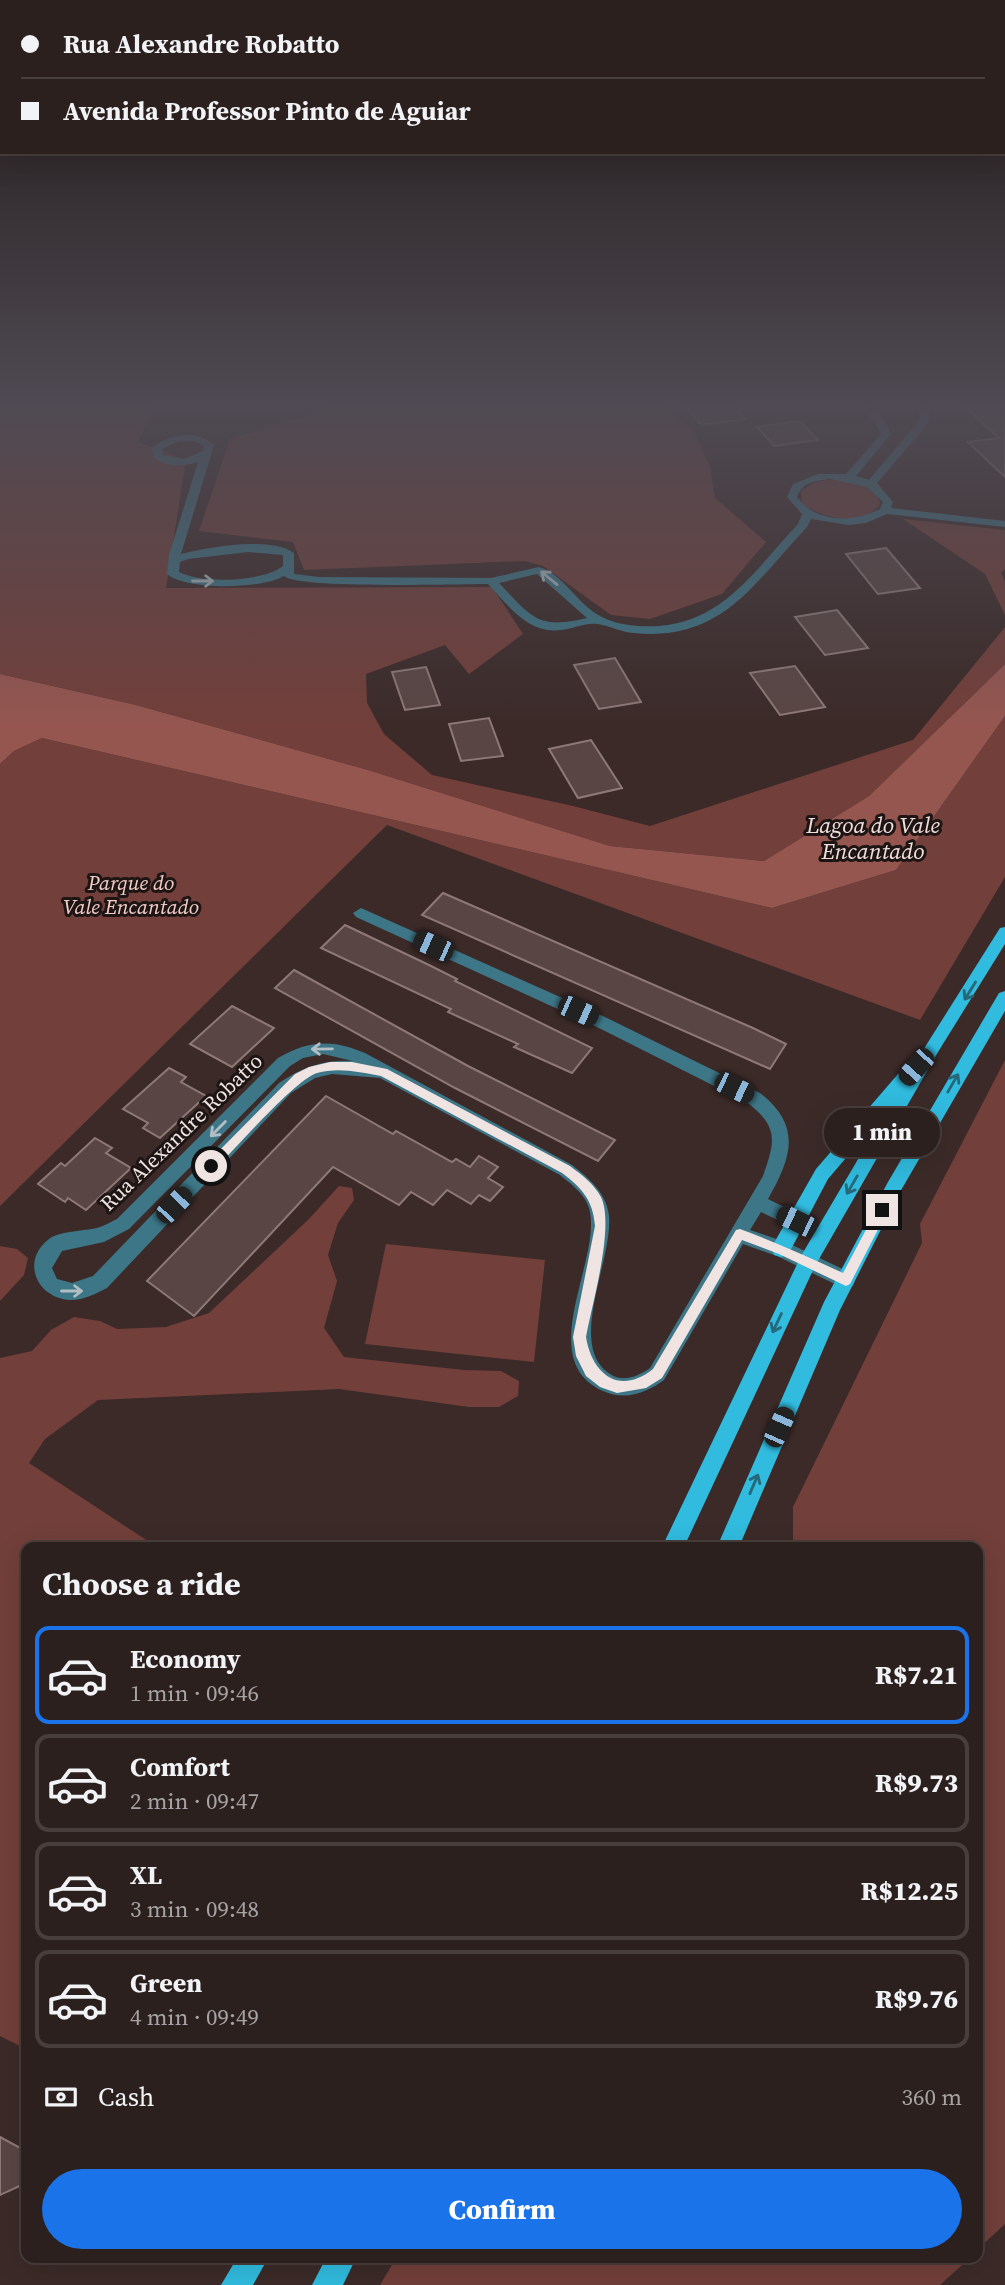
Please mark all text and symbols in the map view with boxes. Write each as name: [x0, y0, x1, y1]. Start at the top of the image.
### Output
text: Rua Alexandre Robatto: [63, 26, 339, 62]
text: Avenida Professor Pinto de Aguiar: [63, 93, 471, 129]
one-way arrow: [541, 571, 559, 586]
one-way arrow: [191, 574, 214, 588]
water label: Lagoa do Vale Encantado: [805, 809, 940, 867]
park label: Parque do Vale Encantado: [63, 868, 199, 921]
car: [410, 928, 457, 964]
one-way arrow: [963, 980, 977, 1000]
car: [555, 993, 602, 1029]
one-way arrow: [311, 1042, 334, 1056]
car: [895, 1044, 938, 1090]
street label: Rua Alexandre Robatto: [93, 1047, 269, 1217]
car: [711, 1069, 758, 1107]
one-way arrow: [947, 1074, 961, 1094]
callout: 1 min: [824, 1108, 940, 1158]
text: 1 min: [852, 1116, 912, 1148]
one-way arrow: [209, 1120, 226, 1137]
route start: [195, 1150, 227, 1182]
one-way arrow: [845, 1174, 859, 1194]
car: [152, 1183, 197, 1227]
route end: [866, 1194, 898, 1226]
car: [773, 1202, 820, 1240]
one-way arrow: [60, 1284, 83, 1298]
one-way arrow: [770, 1312, 783, 1333]
car: [761, 1404, 798, 1450]
one-way arrow: [749, 1474, 762, 1495]
text: Choose a ride: [42, 1562, 241, 1606]
text: Economy: [130, 1641, 241, 1677]
icon: car: [46, 1644, 109, 1707]
text: R$7.21: [875, 1657, 958, 1693]
text: 1 min · 09:46: [130, 1677, 259, 1709]
text: Comfort: [130, 1749, 230, 1785]
icon: car: [46, 1752, 109, 1815]
text: R$9.73: [875, 1765, 958, 1801]
text: 2 min · 09:47: [130, 1785, 259, 1817]
text: XL: [130, 1857, 162, 1893]
icon: car: [46, 1860, 109, 1923]
text: R$12.25: [861, 1873, 958, 1909]
text: 3 min · 09:48: [130, 1893, 259, 1925]
text: Green: [130, 1965, 202, 2001]
icon: car: [46, 1968, 109, 2031]
text: R$9.76: [875, 1981, 958, 2017]
text: 4 min · 09:49: [130, 2001, 259, 2033]
icon: cash: [42, 2078, 80, 2116]
text: Cash: [98, 2079, 154, 2115]
text: 360 m: [901, 2081, 962, 2113]
button: Confirm: [42, 2169, 962, 2249]

